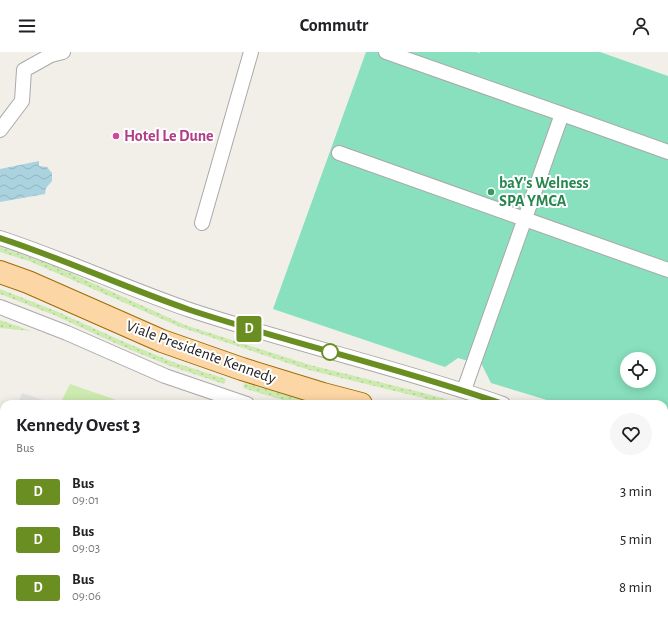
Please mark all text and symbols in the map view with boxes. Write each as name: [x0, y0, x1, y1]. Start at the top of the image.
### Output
icon: menu: [16, 15, 38, 37]
icon: person: [630, 15, 652, 37]
text: Commutr: [300, 17, 368, 35]
place label: Hotel Le Dune: [124, 128, 214, 144]
marker: Hotel Le Dune: [111, 131, 121, 141]
place label: baY's Welness SPA YMCA: [499, 175, 589, 209]
marker: baY's Welness SPA YMCA: [486, 187, 496, 197]
line badge: D: [236, 316, 262, 342]
street label: Viale Presidente Kennedy: [124, 317, 278, 388]
text: D: [244, 322, 254, 336]
unlabelled marker: [321, 343, 339, 361]
map controls: [620, 352, 656, 388]
button: locate: [620, 352, 656, 388]
button: heart: [610, 413, 652, 455]
text: Kennedy Ovest 3: [16, 416, 140, 435]
text: Bus: [16, 442, 34, 455]
text: Bus: [72, 476, 94, 491]
text: 3 min: [620, 484, 652, 499]
text: D: [33, 485, 43, 499]
text: 09:01: [72, 494, 99, 507]
text: Bus: [72, 524, 94, 539]
text: 5 min: [620, 532, 652, 547]
text: D: [33, 533, 43, 547]
text: 09:03: [72, 542, 100, 555]
text: Bus: [72, 572, 94, 587]
text: 8 min: [619, 580, 652, 595]
text: D: [33, 581, 43, 595]
text: 09:06: [72, 590, 101, 603]

